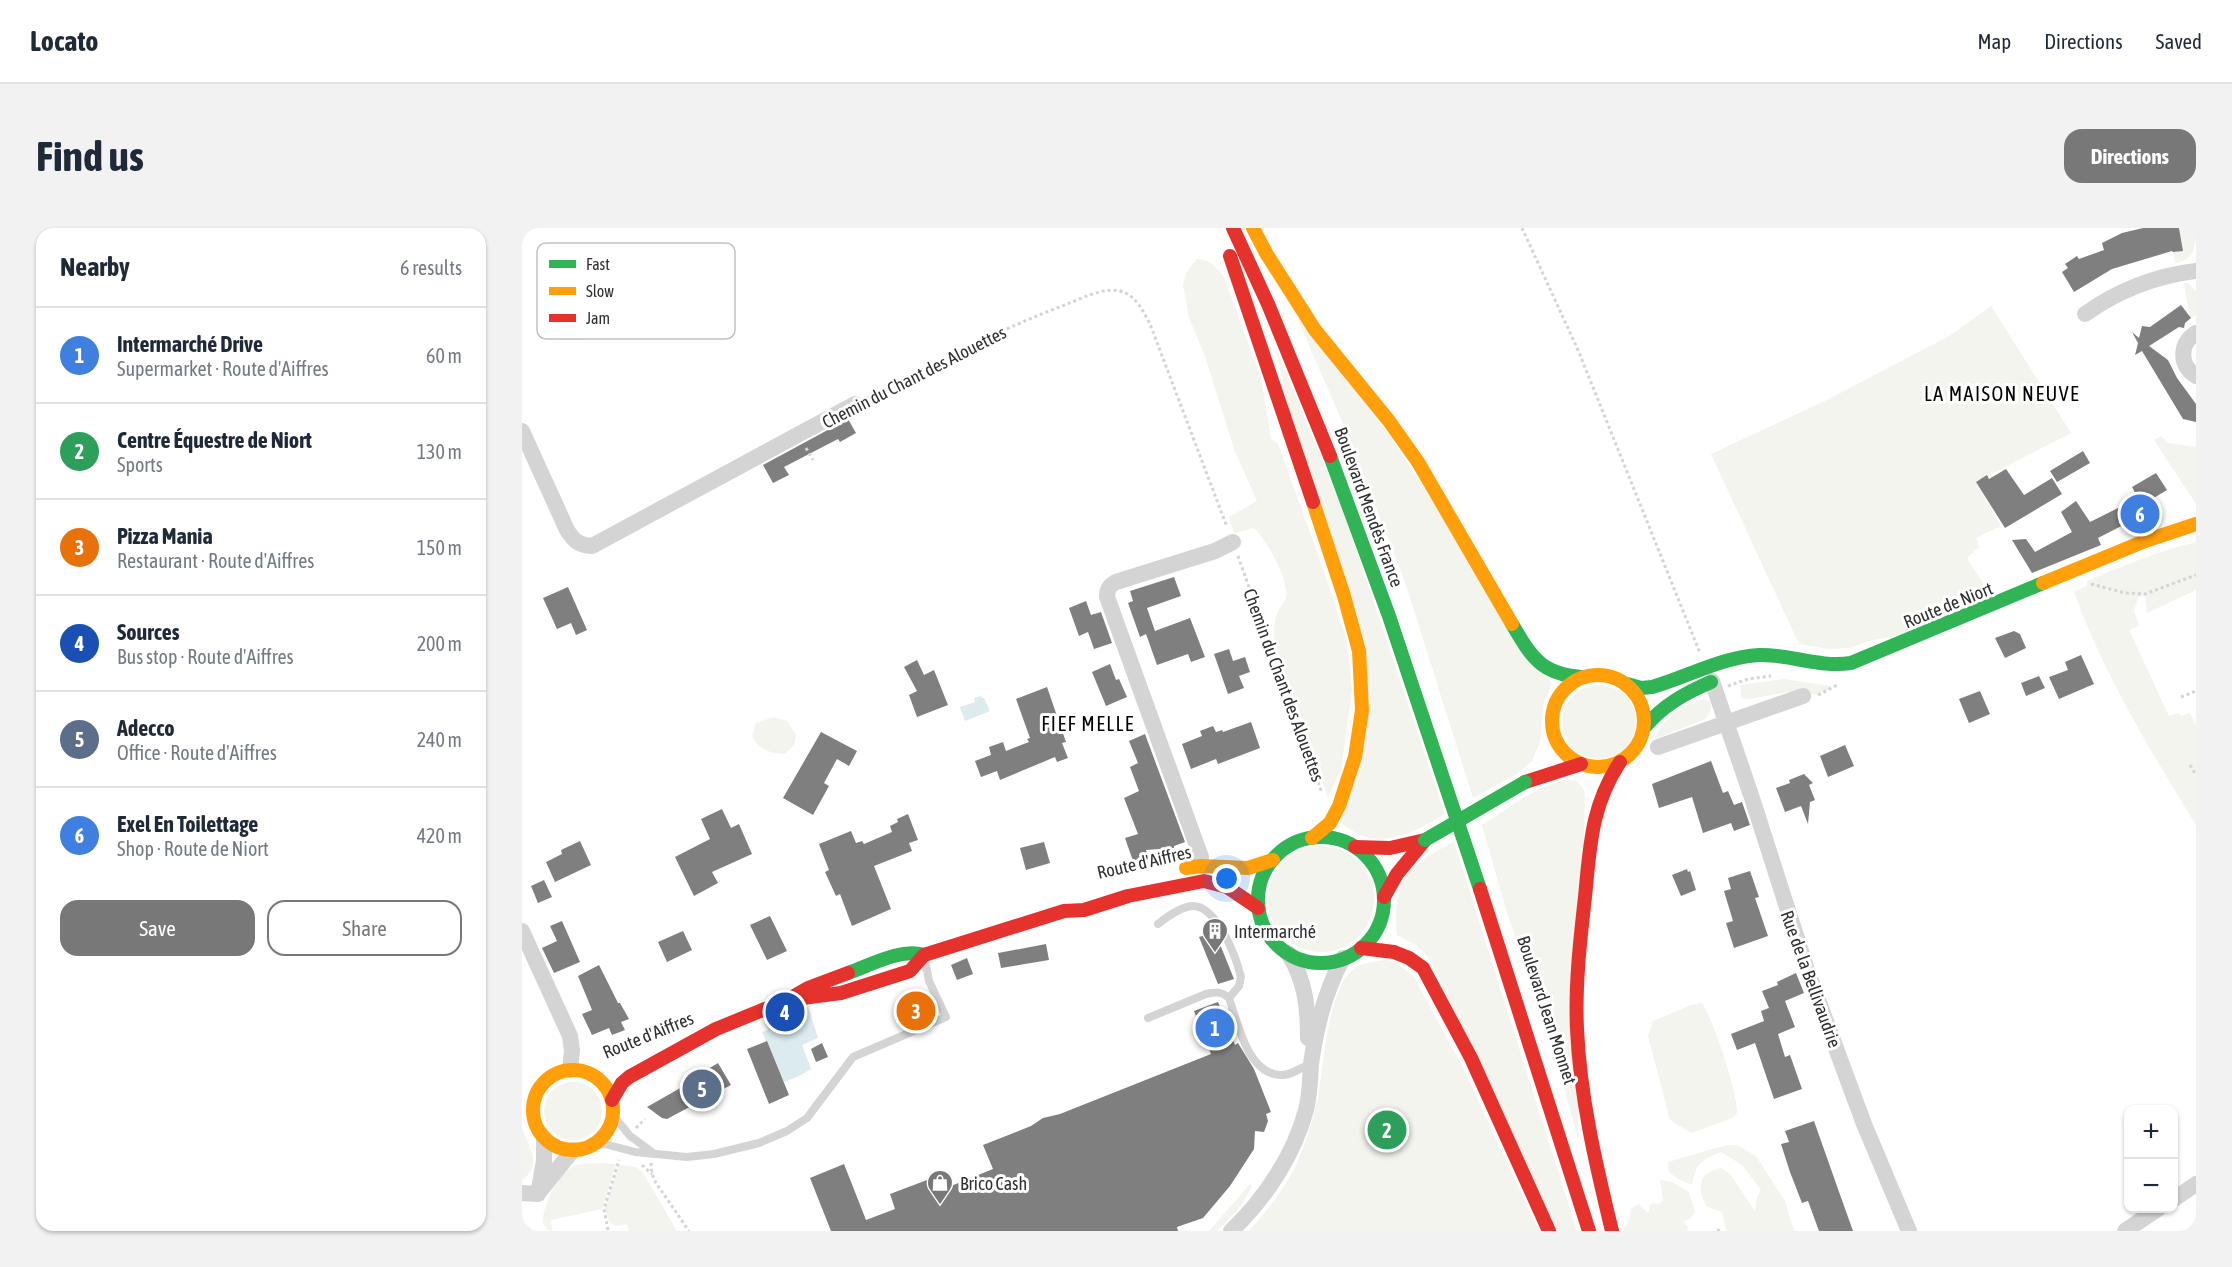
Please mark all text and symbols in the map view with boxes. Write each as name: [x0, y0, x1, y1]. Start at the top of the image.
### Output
text: Locato: [30, 25, 98, 57]
text: Map: [1977, 29, 2011, 53]
text: Directions: [2044, 29, 2123, 53]
text: Saved: [2156, 29, 2202, 53]
button: Directions: [2064, 129, 2196, 183]
text: Find us: [36, 132, 144, 180]
legend: [537, 243, 735, 339]
text: Nearby: [60, 252, 130, 282]
text: Fast: [586, 255, 610, 273]
text: 6 results: [400, 256, 462, 279]
text: Slow: [586, 282, 614, 300]
text: Jam: [586, 309, 610, 327]
street label: Chemin du Chant des Alouettes: [819, 321, 1009, 433]
text: Intermarché Drive: [117, 331, 263, 357]
text: 1: [75, 344, 84, 367]
text: 60 m: [426, 344, 462, 367]
text: Supermarket · Route d'Aiffres: [117, 357, 329, 380]
district label: LA MAISON NEUVE: [1924, 382, 2080, 405]
street label: Boulevard Mendès France: [1330, 424, 1408, 590]
text: Centre Équestre de Niort: [117, 427, 312, 453]
text: 2: [75, 440, 84, 463]
text: 130 m: [417, 440, 462, 463]
text: Sports: [117, 453, 163, 476]
pin: 6: [2120, 492, 2160, 536]
text: Pizza Mania: [117, 523, 213, 549]
text: 3: [75, 536, 84, 559]
text: 150 m: [417, 536, 462, 559]
text: Restaurant · Route d'Aiffres: [117, 549, 314, 572]
street label: Route de Niort: [1900, 578, 1996, 632]
street label: Chemin du Chant des Alouettes: [1239, 586, 1329, 784]
text: Sources: [117, 619, 180, 645]
text: 4: [75, 632, 84, 655]
text: 200 m: [417, 632, 462, 655]
text: Bus stop · Route d'Aiffres: [117, 645, 294, 668]
district label: FIEF MELLE: [1041, 712, 1135, 735]
text: Adecco: [117, 715, 175, 741]
text: 5: [75, 728, 84, 751]
text: 240 m: [417, 728, 462, 751]
text: Office · Route d'Aiffres: [117, 741, 277, 764]
text: Exel En Toilettage: [117, 811, 258, 837]
text: 6: [75, 824, 84, 847]
text: 420 m: [417, 824, 462, 847]
text: Shop · Route de Niort: [117, 837, 269, 860]
street label: Route d'Aiffres: [1095, 841, 1193, 883]
your location: [1212, 864, 1241, 893]
button: Save: [60, 900, 255, 956]
button: Share: [267, 900, 462, 956]
street label: Rue de la Bellivaudrie: [1777, 908, 1845, 1050]
building icon: Intermarché: [1200, 916, 1230, 954]
place label: Intermarché: [1234, 921, 1316, 942]
street label: Boulevard Jean Monnet: [1513, 933, 1581, 1087]
pin: 3: [896, 988, 936, 1034]
pin: 4: [766, 990, 804, 1034]
pin: 1: [1196, 1006, 1234, 1050]
street label: Route d'Aiffres: [600, 1007, 696, 1063]
pin: 5: [682, 1066, 722, 1112]
map controls: [2124, 1105, 2178, 1213]
button: +: [2124, 1105, 2178, 1159]
pin: 2: [1368, 1108, 1406, 1152]
button: −: [2124, 1159, 2178, 1213]
shop icon: Brico Cash: [925, 1168, 955, 1206]
place label: Brico Cash: [960, 1173, 1027, 1194]

